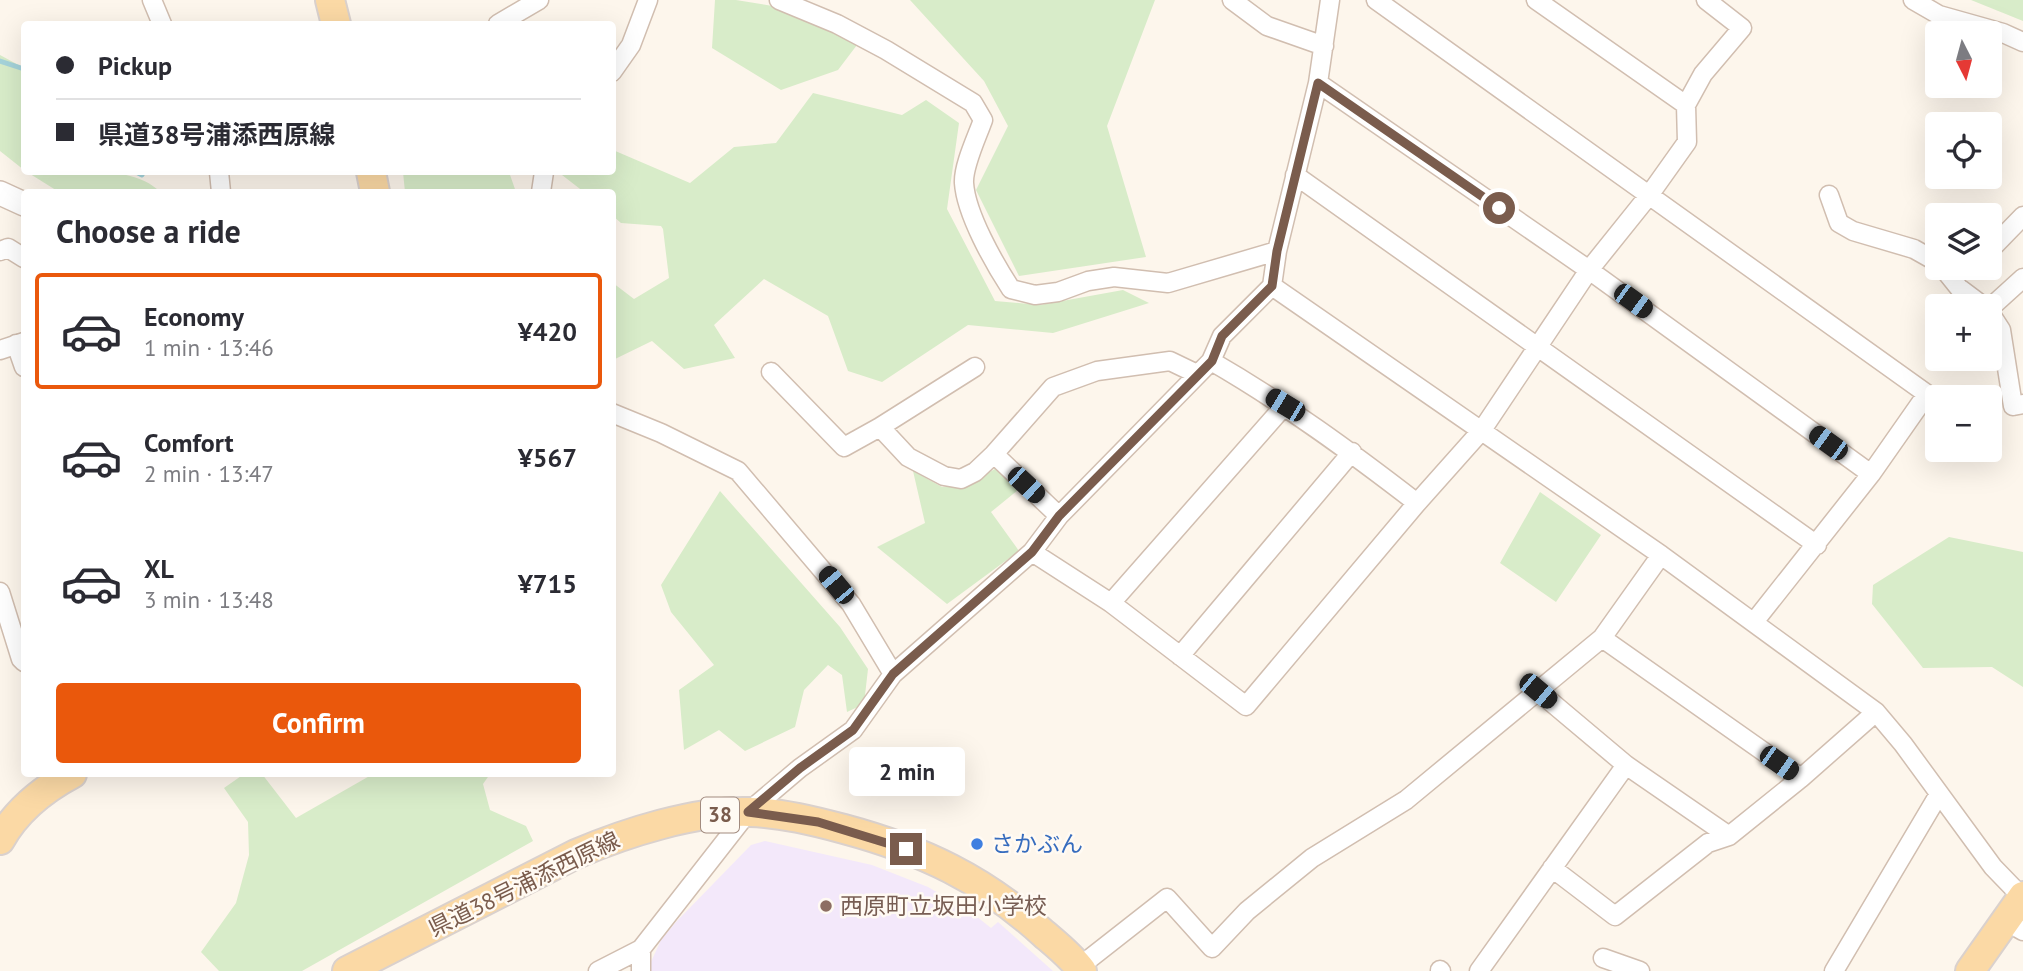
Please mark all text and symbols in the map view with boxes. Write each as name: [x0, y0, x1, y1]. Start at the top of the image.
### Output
north arrow: [1925, 21, 2002, 98]
map controls: [1925, 21, 2002, 462]
text: Pickup: [98, 49, 172, 82]
button: locate: [1925, 112, 2002, 189]
text: 県道38号浦添西原線: [98, 118, 335, 151]
route start: [1483, 192, 1515, 224]
button: layers: [1925, 203, 2002, 280]
text: Choose a ride: [56, 210, 241, 252]
car: [1610, 280, 1657, 322]
button: +: [1925, 294, 2002, 371]
icon: car: [60, 300, 123, 363]
text: Economy: [144, 300, 244, 333]
text: ¥420: [518, 315, 577, 348]
text: 1 min · 13:46: [144, 333, 274, 362]
car: [1262, 385, 1309, 425]
button: −: [1925, 385, 2002, 462]
car: [1805, 422, 1852, 464]
icon: car: [60, 426, 123, 489]
text: Comfort: [144, 426, 234, 459]
text: ¥567: [518, 441, 577, 474]
text: 2 min · 13:47: [144, 459, 274, 488]
car: [1004, 463, 1049, 507]
icon: car: [60, 552, 123, 615]
text: XL: [144, 552, 174, 585]
car: [815, 562, 858, 608]
text: ¥715: [518, 567, 577, 600]
text: 3 min · 13:48: [144, 585, 274, 614]
car: [1516, 669, 1561, 713]
button: Confirm: [56, 683, 581, 763]
car: [1756, 742, 1803, 784]
callout: 2 min: [848, 748, 964, 796]
text: 2 min: [879, 757, 935, 786]
road number: 38: [701, 798, 739, 832]
street label: 県道38号浦添西原線: [423, 825, 624, 942]
place label: さかぶん: [991, 829, 1083, 858]
route end: [890, 833, 922, 865]
marker: さかぶん: [969, 836, 985, 852]
place label: 西原町立坂田小学校: [840, 891, 1047, 920]
marker: 西原町立坂田小学校: [818, 898, 834, 914]

